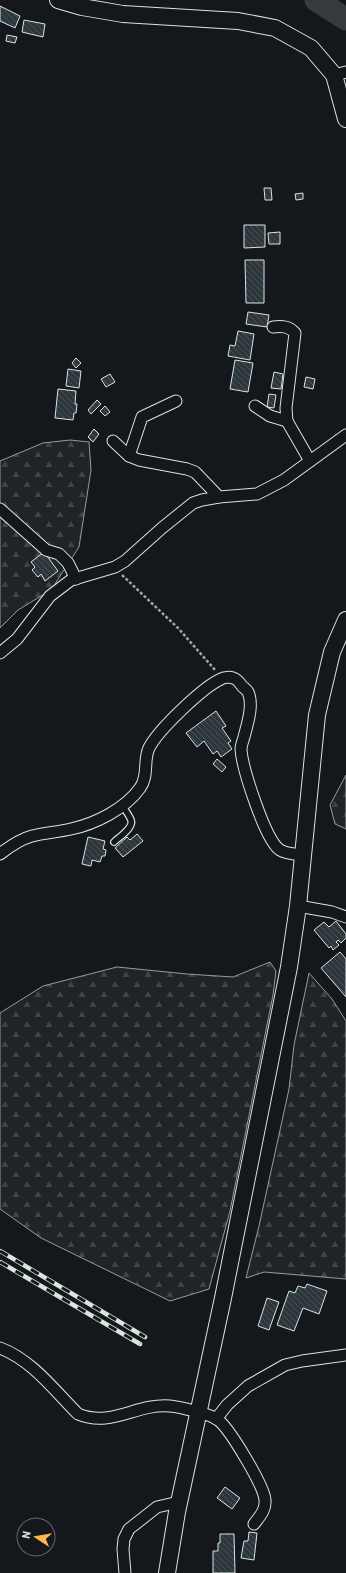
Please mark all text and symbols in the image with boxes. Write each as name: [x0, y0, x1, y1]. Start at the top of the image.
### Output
north arrow: [16, 1517, 56, 1557]
text: N: [19, 1530, 33, 1540]

